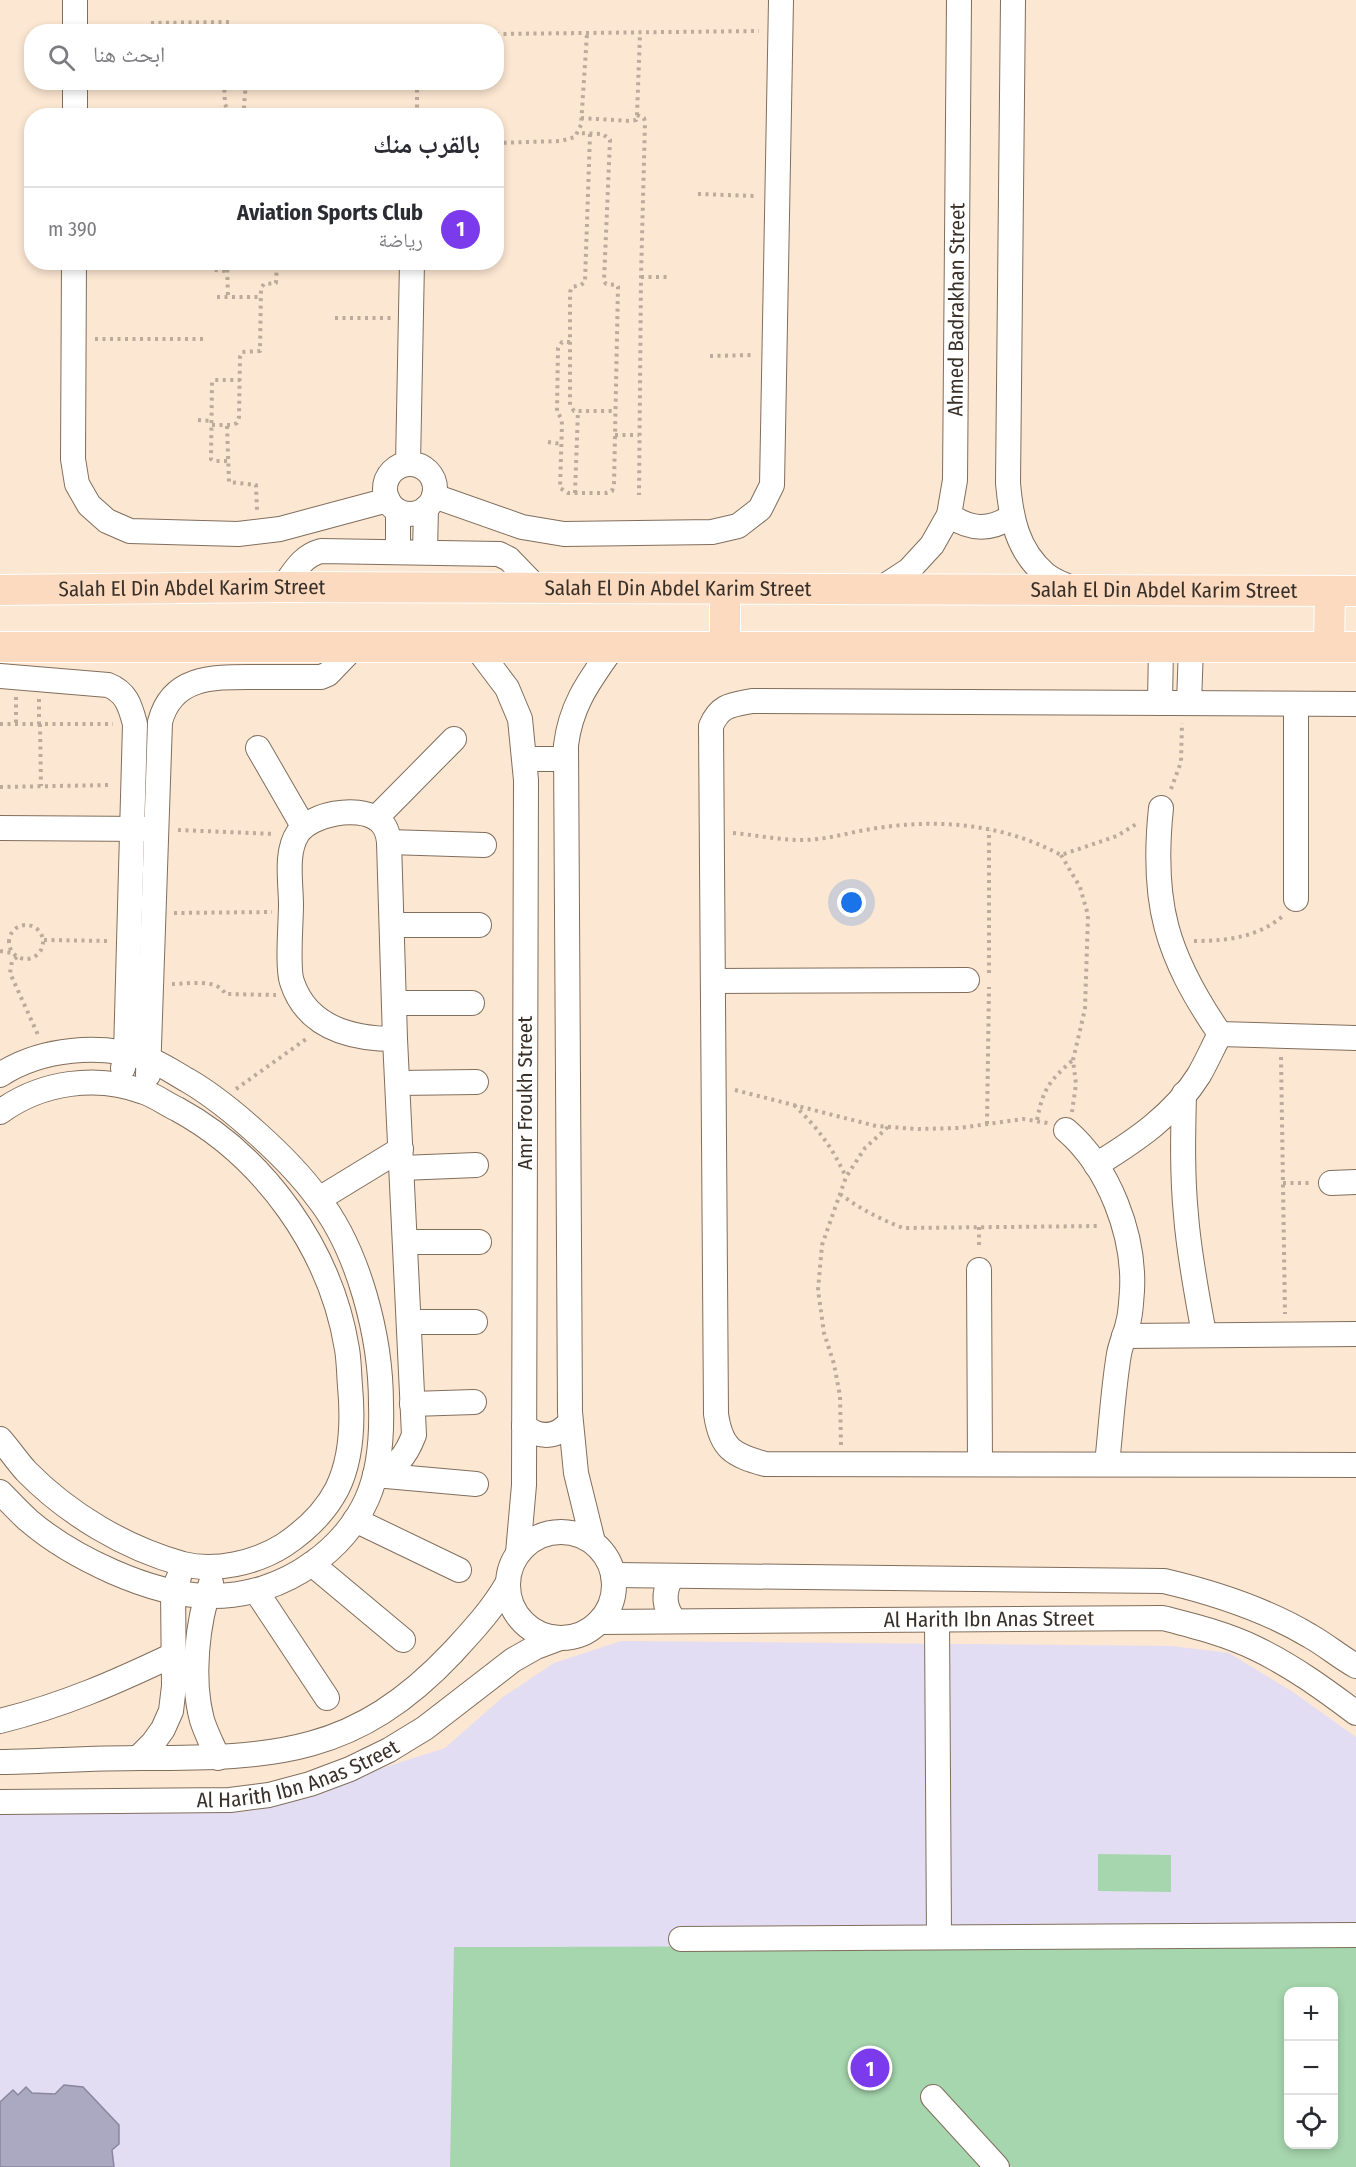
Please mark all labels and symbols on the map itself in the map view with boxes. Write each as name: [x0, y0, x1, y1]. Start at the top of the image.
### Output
street label: Ahmed Badrakhan Street: [943, 203, 970, 417]
street label: Salah El Din Abdel Karim Street: [58, 574, 326, 602]
street label: Salah El Din Abdel Karim Street: [544, 575, 812, 602]
street label: Salah El Din Abdel Karim Street: [1030, 577, 1298, 604]
your location: [837, 888, 866, 917]
street label: Amr Froukh Street: [512, 1016, 538, 1170]
street label: Al Harith Ibn Anas Street: [884, 1605, 1095, 1633]
street label: Al Harith Ibn Anas Street: [197, 1734, 404, 1813]
pin: 1: [850, 2046, 890, 2090]

